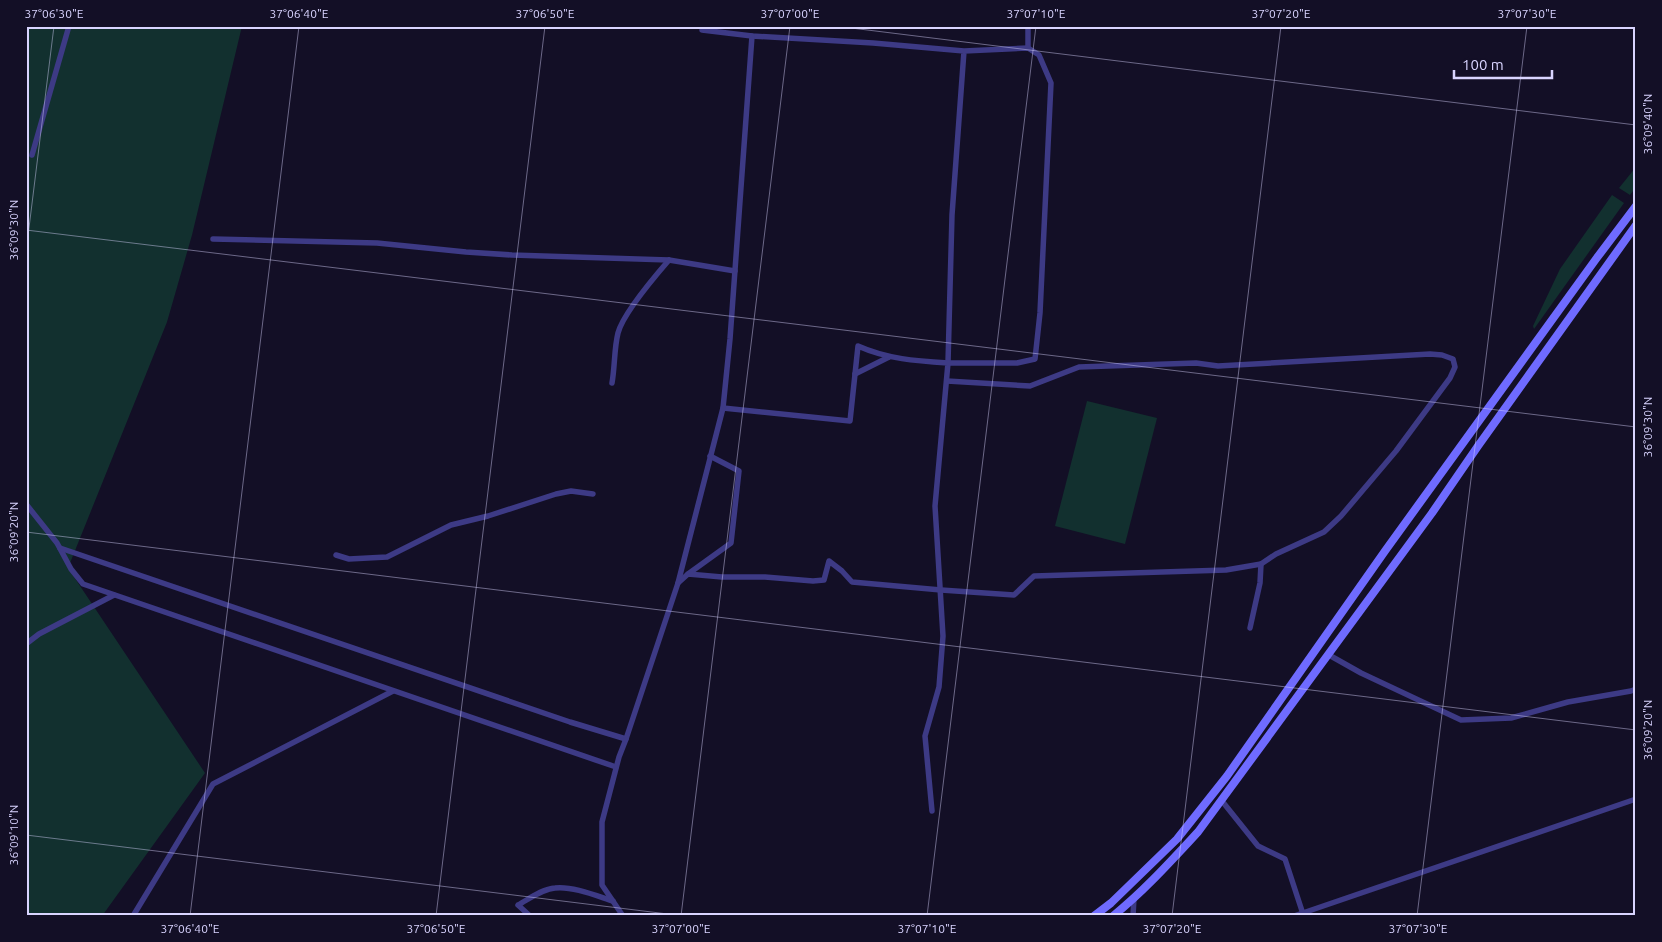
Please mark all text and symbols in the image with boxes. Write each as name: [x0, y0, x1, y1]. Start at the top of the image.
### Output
text: 37°06'30"E: [25, 7, 84, 20]
text: 37°06'40"E: [270, 7, 329, 20]
text: 37°06'50"E: [516, 7, 575, 20]
text: 37°07'00"E: [761, 7, 820, 20]
text: 37°07'10"E: [1007, 7, 1066, 20]
text: 37°07'20"E: [1252, 7, 1311, 20]
text: 37°07'30"E: [1498, 7, 1557, 20]
scale bar: [1454, 48, 1552, 80]
text: 100 m: [1462, 56, 1504, 73]
text: 36°09'40"N: [1641, 94, 1654, 154]
text: 36°09'30"N: [7, 200, 20, 260]
text: 36°09'30"N: [1641, 397, 1654, 457]
text: 36°09'20"N: [7, 502, 20, 562]
text: 36°09'20"N: [1641, 700, 1654, 760]
text: 36°09'10"N: [7, 805, 20, 865]
text: 37°06'40"E: [161, 922, 220, 935]
text: 37°06'50"E: [407, 922, 466, 935]
text: 37°07'00"E: [652, 922, 711, 935]
text: 37°07'10"E: [898, 922, 957, 935]
text: 37°07'20"E: [1143, 922, 1202, 935]
text: 37°07'30"E: [1389, 922, 1448, 935]

